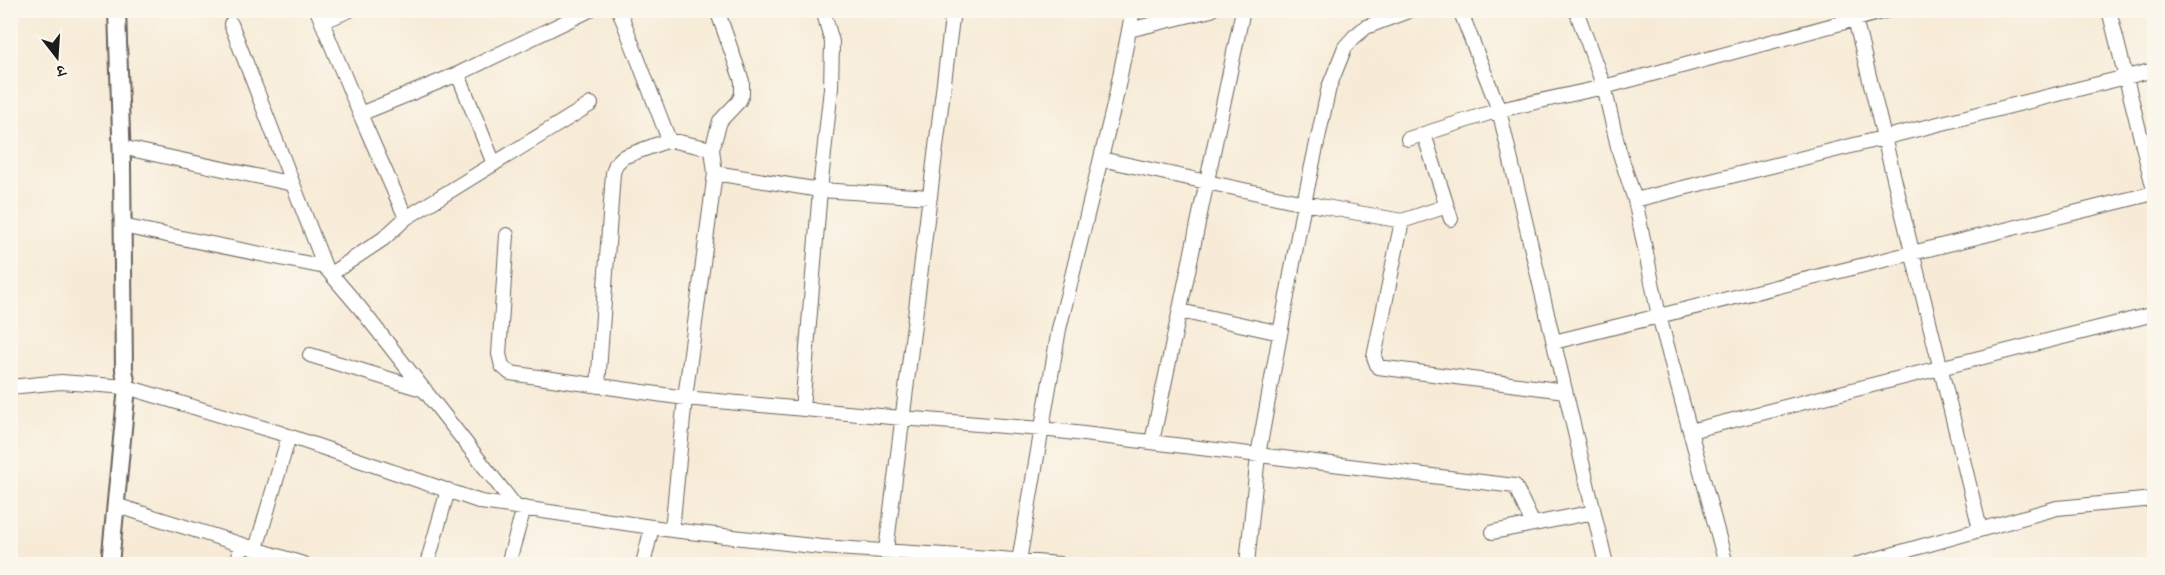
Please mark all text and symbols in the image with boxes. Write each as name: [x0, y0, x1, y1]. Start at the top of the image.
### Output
north arrow: [27, 27, 87, 87]
text: उ: [53, 59, 69, 82]

